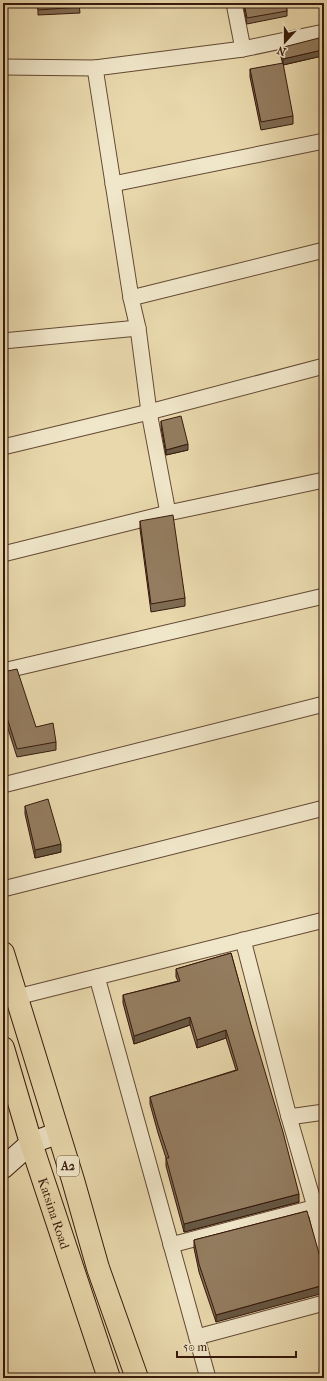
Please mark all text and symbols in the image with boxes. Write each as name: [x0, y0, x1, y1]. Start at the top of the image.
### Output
north arrow: [265, 22, 305, 62]
text: N: [275, 43, 288, 58]
road number: A2: [57, 1156, 79, 1176]
street label: Katsina Road: [35, 1176, 73, 1252]
scale bar: [177, 1333, 296, 1359]
text: 50 m: [183, 1340, 207, 1354]

